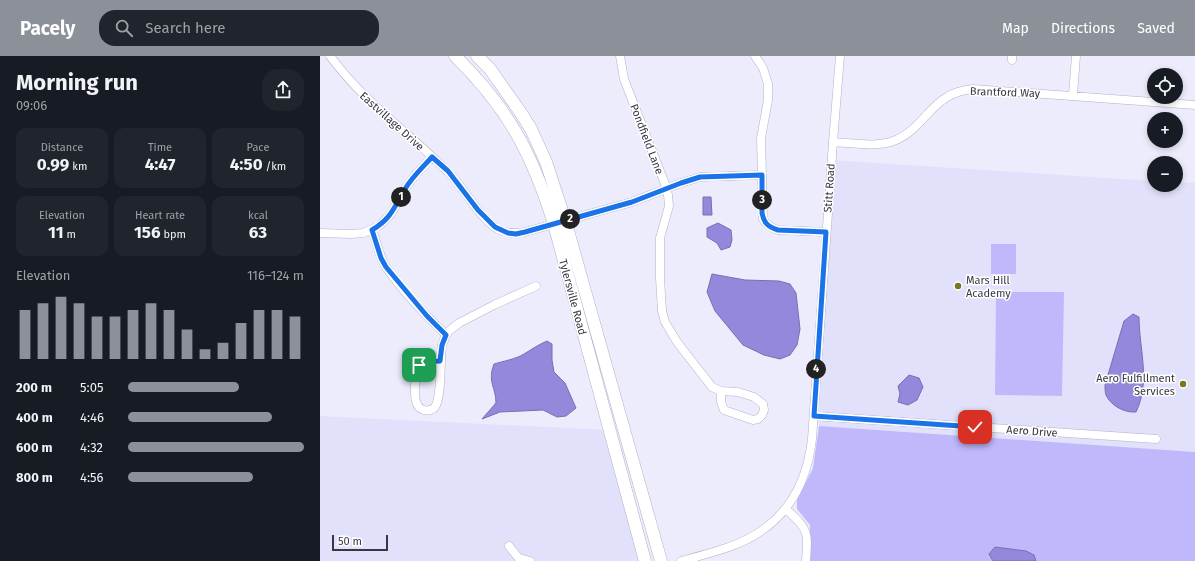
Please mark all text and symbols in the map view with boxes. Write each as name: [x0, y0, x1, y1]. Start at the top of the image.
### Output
search box: [99, 10, 379, 46]
text: Pacely: [20, 17, 75, 40]
icon: search: [113, 17, 135, 39]
text: Search here: [145, 19, 225, 37]
text: Map: [1002, 20, 1029, 37]
text: Directions: [1051, 20, 1115, 37]
text: Saved: [1137, 20, 1175, 37]
map controls: [1147, 68, 1183, 192]
button: locate: [1147, 68, 1183, 104]
text: Morning run: [16, 69, 138, 96]
button: share: [262, 69, 304, 111]
street label: Brantford Way: [970, 85, 1041, 100]
street label: Eastvillage Drive: [357, 89, 426, 154]
text: 09:06: [16, 98, 47, 113]
street label: Pondfield Lane: [627, 102, 666, 176]
button: +: [1147, 112, 1183, 148]
text: Distance: [41, 141, 83, 154]
text: Time: [148, 141, 172, 154]
text: Pace: [247, 141, 269, 154]
text: 0.99: [37, 154, 69, 175]
text: 4:47: [145, 154, 175, 175]
text: 4:50: [230, 154, 263, 175]
button: −: [1147, 156, 1183, 192]
text: km: [69, 160, 87, 173]
text: /km: [263, 160, 286, 173]
street label: Stitt Road: [821, 163, 838, 213]
pin: 1: [391, 187, 411, 207]
text: 1: [398, 190, 404, 203]
pin: 3: [752, 190, 772, 210]
text: 3: [759, 193, 765, 206]
text: Elevation: [39, 209, 85, 222]
text: Heart rate: [135, 209, 185, 222]
text: kcal: [248, 209, 268, 222]
pin: 2: [560, 209, 580, 229]
text: 2: [567, 212, 573, 225]
text: 11: [48, 222, 64, 243]
text: 156: [134, 222, 161, 243]
text: 63: [249, 222, 267, 243]
text: m: [64, 228, 76, 241]
text: bpm: [161, 228, 186, 241]
street label: Tylersville Road: [556, 258, 589, 337]
text: Elevation: [16, 268, 70, 283]
text: 116–124 m: [247, 268, 304, 283]
place label: Mars Hill Academy: [966, 274, 1011, 300]
marker: Mars Hill Academy: [953, 281, 963, 291]
pin: [402, 348, 436, 382]
icon: arrive: [408, 354, 430, 376]
pin: 4: [806, 359, 826, 379]
text: 4: [813, 362, 819, 375]
place label: Aero Fulfillment Services: [1096, 372, 1175, 398]
marker: Aero Fulfillment Services: [1178, 379, 1188, 389]
text: 200 m: [16, 380, 52, 395]
text: 5:05: [80, 380, 103, 395]
text: 400 m: [16, 410, 53, 425]
text: 4:46: [80, 410, 104, 425]
pin: [958, 410, 992, 444]
icon: check: [964, 416, 986, 438]
street label: Aero Drive: [1006, 423, 1058, 440]
text: 600 m: [16, 440, 53, 455]
text: 4:32: [80, 440, 103, 455]
text: 800 m: [16, 470, 53, 485]
text: 4:56: [80, 470, 104, 485]
scale bar: [332, 533, 388, 552]
text: 50 m: [338, 535, 362, 548]

